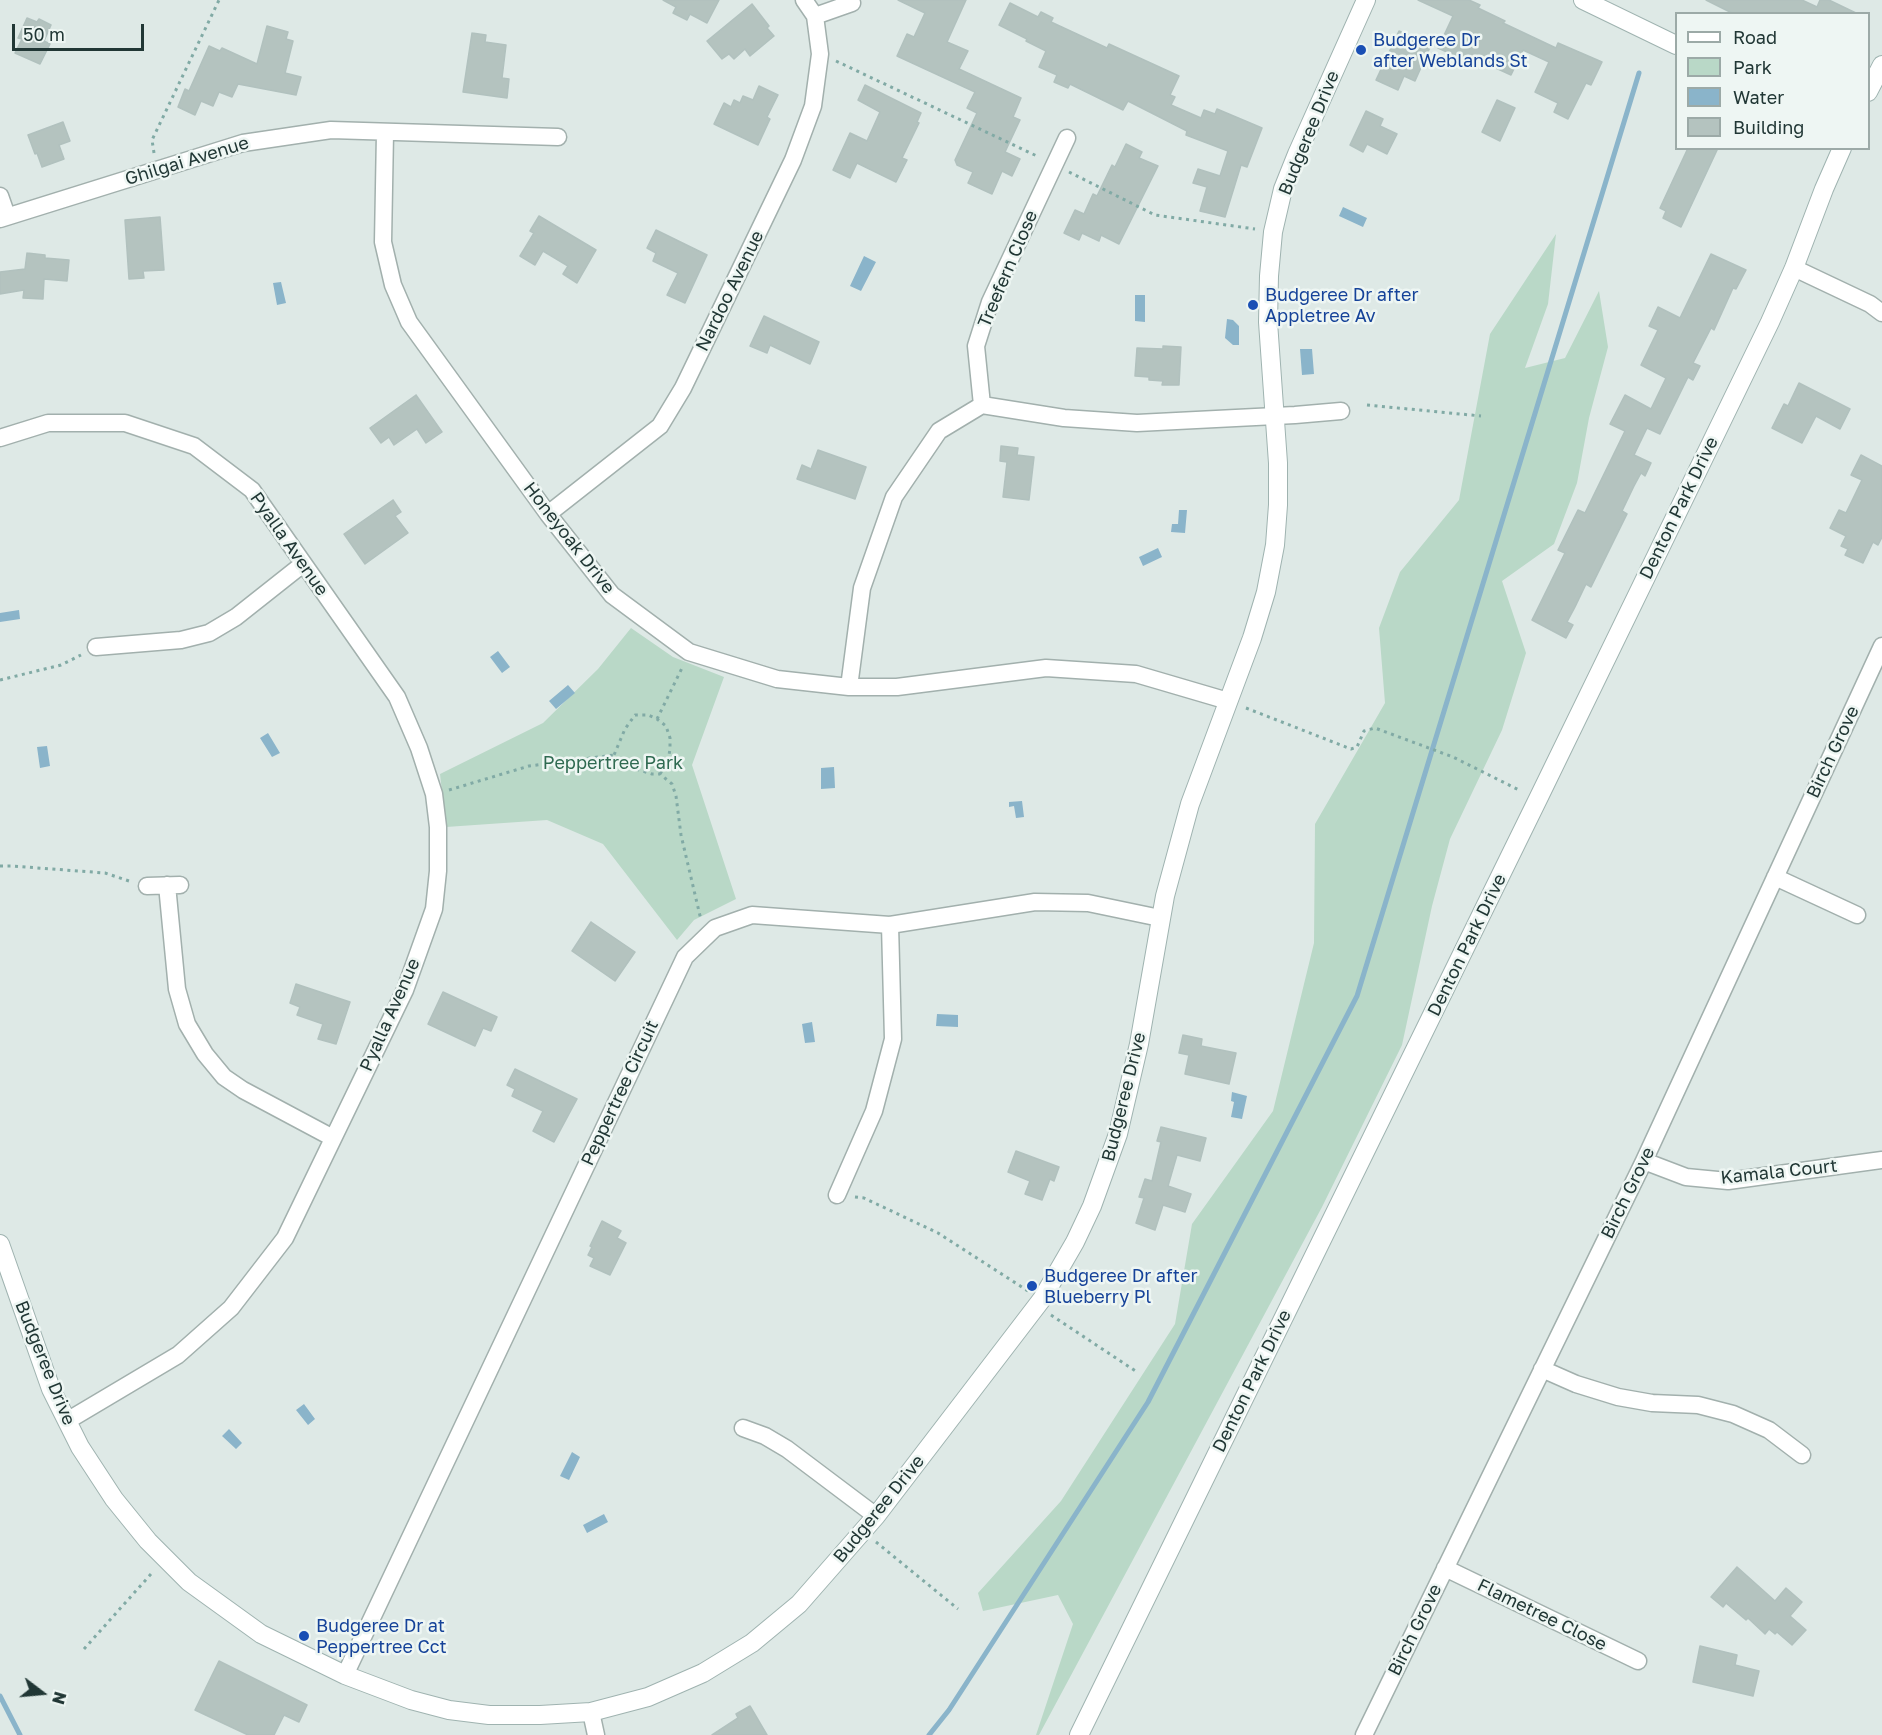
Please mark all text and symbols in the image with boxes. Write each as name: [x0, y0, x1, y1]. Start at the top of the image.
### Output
scale bar: [15, 12, 147, 50]
legend: [1675, 12, 1870, 150]
text: 50 m: [23, 23, 65, 45]
text: Road: [1733, 26, 1777, 48]
place label: Budgeree Dr after Weblands St: [1373, 29, 1528, 72]
marker: Budgeree Dr after Weblands St: [1354, 43, 1368, 57]
text: Park: [1733, 56, 1772, 78]
street label: Budgeree Drive: [1274, 68, 1344, 198]
text: Water: [1733, 86, 1784, 108]
text: Building: [1733, 116, 1804, 138]
street label: Ghilgai Avenue: [123, 132, 251, 190]
street label: Treefern Close: [974, 207, 1042, 331]
street label: Nardoo Avenue: [691, 227, 769, 355]
place label: Budgeree Dr after Appletree Av: [1265, 284, 1418, 326]
marker: Budgeree Dr after Appletree Av: [1246, 298, 1260, 312]
street label: Denton Park Drive: [1635, 433, 1723, 583]
street label: Honeyoak Drive: [519, 478, 619, 598]
street label: Pyalla Avenue: [245, 488, 333, 600]
street label: Birch Grove: [1802, 702, 1864, 802]
park label: Peppertree Park: [543, 752, 683, 774]
street label: Denton Park Drive: [1423, 870, 1511, 1020]
street label: Pyalla Avenue: [355, 955, 425, 1075]
street label: Peppertree Circuit: [577, 1017, 663, 1169]
street label: Budgeree Drive: [1098, 1030, 1150, 1164]
street label: Birch Grove: [1597, 1144, 1659, 1242]
street label: Kamala Court: [1719, 1155, 1839, 1189]
place label: Budgeree Dr after Blueberry Pl: [1044, 1265, 1197, 1308]
marker: Budgeree Dr after Blueberry Pl: [1025, 1279, 1039, 1293]
street label: Budgeree Drive: [10, 1298, 80, 1428]
street label: Denton Park Drive: [1208, 1306, 1296, 1456]
street label: Budgeree Drive: [829, 1451, 929, 1567]
street label: Flametree Close: [1474, 1574, 1610, 1656]
street label: Birch Grove: [1384, 1581, 1446, 1679]
place label: Budgeree Dr at Peppertree Cct: [316, 1615, 447, 1658]
marker: Budgeree Dr at Peppertree Cct: [297, 1629, 311, 1643]
north arrow: [12, 1663, 72, 1723]
text: N: [48, 1689, 71, 1707]

